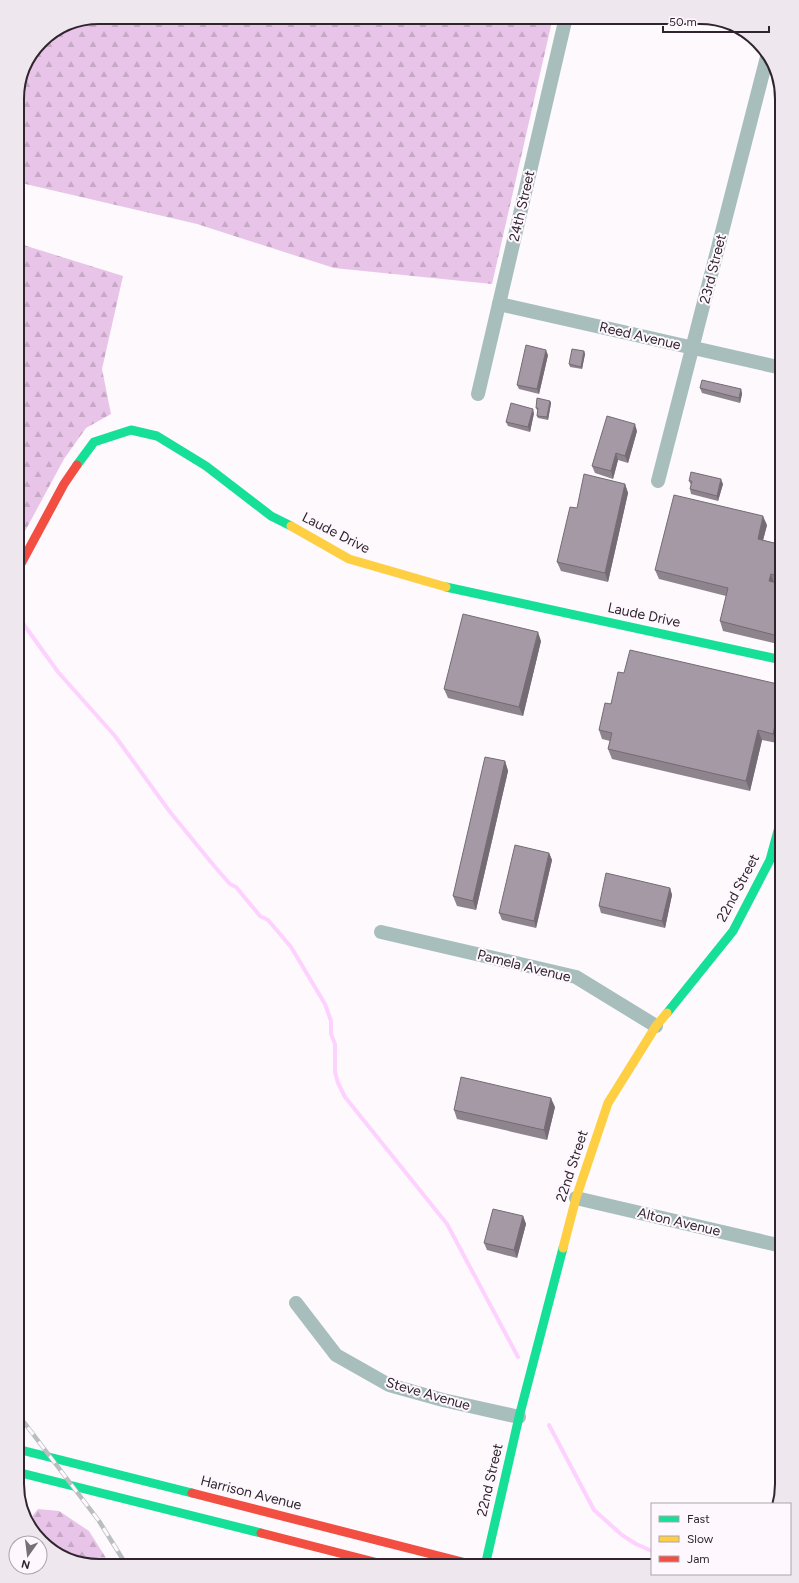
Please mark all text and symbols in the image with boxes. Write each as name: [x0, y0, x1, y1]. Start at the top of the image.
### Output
scale bar: [663, 8, 769, 34]
text: 50 m: [669, 15, 697, 29]
street label: 24th Street: [506, 169, 538, 243]
street label: 23rd Street: [696, 232, 730, 306]
street label: Reed Avenue: [598, 318, 683, 354]
street label: Laude Drive: [299, 509, 373, 558]
street label: Laude Drive: [606, 599, 682, 631]
street label: 22nd Street: [713, 851, 763, 925]
street label: Pamela Avenue: [476, 946, 573, 986]
street label: 22nd Street: [552, 1128, 592, 1204]
street label: Alton Avenue: [636, 1204, 722, 1240]
street label: Steve Avenue: [384, 1374, 472, 1414]
street label: 22nd Street: [473, 1442, 507, 1518]
street label: Harrison Avenue: [199, 1472, 304, 1514]
legend: [651, 1503, 791, 1575]
text: Fast: [687, 1512, 710, 1526]
text: Slow: [687, 1532, 714, 1546]
north arrow: [8, 1535, 48, 1575]
text: Jam: [687, 1552, 710, 1566]
text: N: [20, 1557, 31, 1572]

